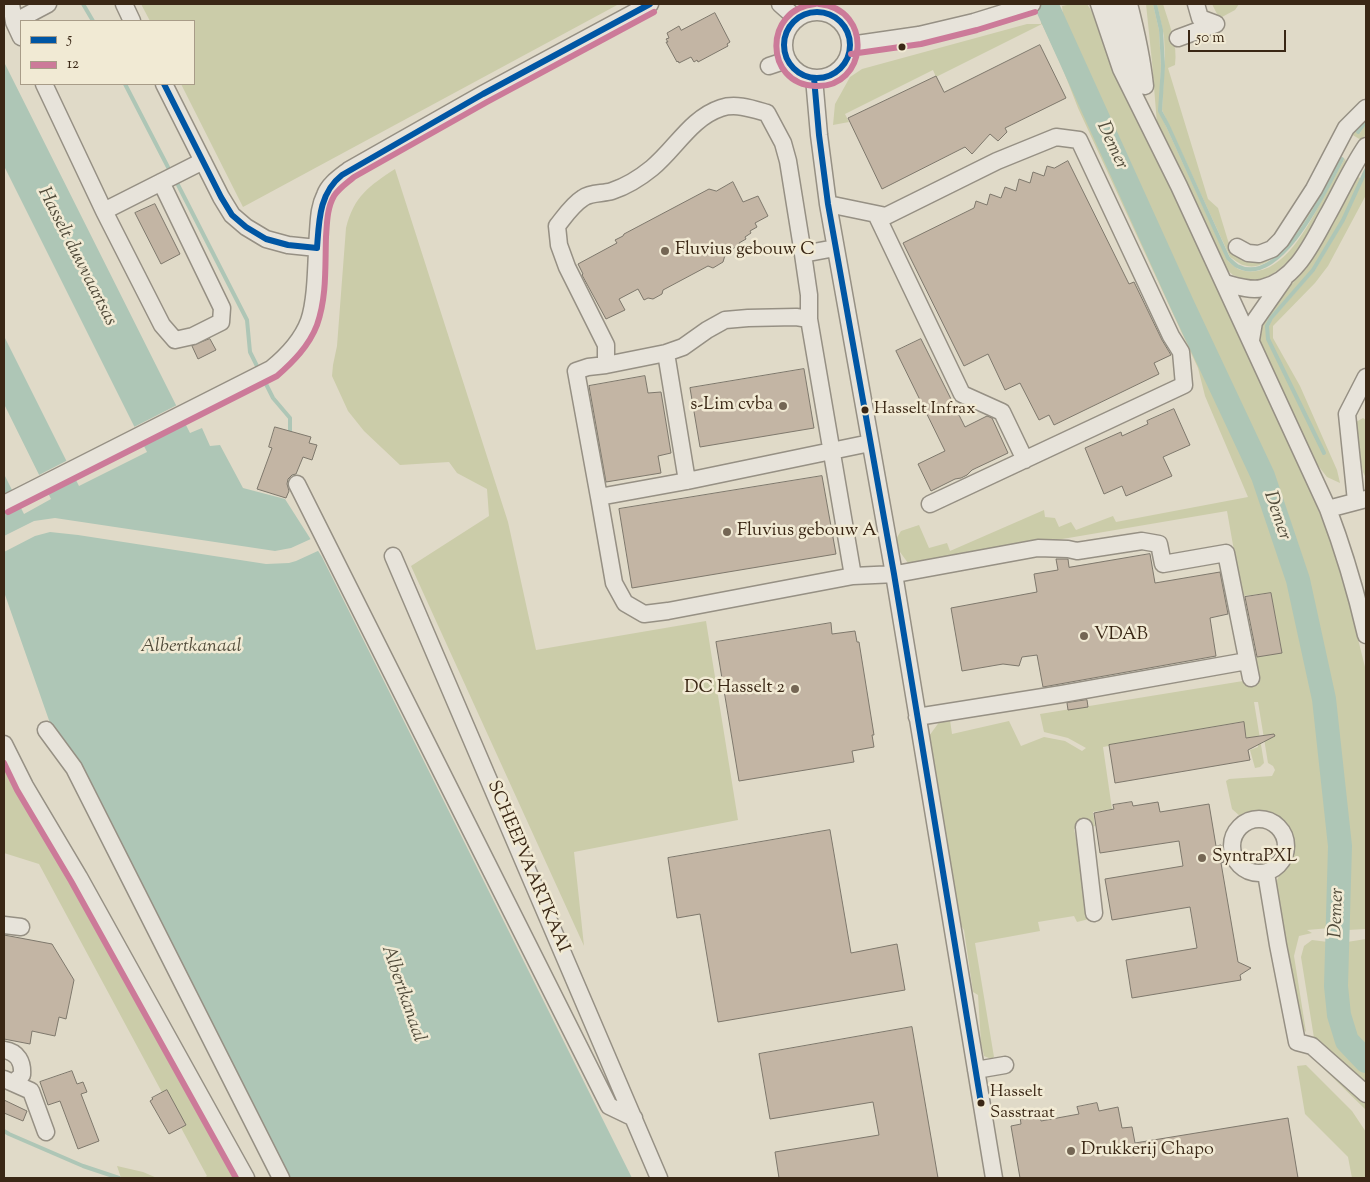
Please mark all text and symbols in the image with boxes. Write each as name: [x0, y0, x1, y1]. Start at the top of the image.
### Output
legend: [20, 20, 195, 85]
scale bar: [1190, 20, 1288, 52]
text: 50 m: [1196, 28, 1225, 49]
text: 5: [67, 29, 72, 50]
unlabelled marker: [897, 42, 907, 52]
text: 12: [67, 54, 79, 75]
water label: Demer: [1090, 118, 1132, 174]
water label: Hasselt duwvaartsas: [31, 184, 121, 330]
place label: Fluvius gebouw C: [675, 240, 815, 262]
marker: Fluvius gebouw C: [659, 245, 671, 257]
place label: s-Lim cvba: [690, 395, 773, 417]
marker: s-Lim cvba: [777, 400, 789, 412]
place label: Hasselt Infrax: [874, 400, 976, 420]
marker: Hasselt Infrax: [860, 405, 870, 415]
water label: Demer: [1257, 489, 1295, 543]
place label: Fluvius gebouw A: [737, 521, 877, 543]
marker: Fluvius gebouw A: [721, 526, 733, 538]
place label: VDAB: [1094, 625, 1148, 647]
marker: VDAB: [1078, 630, 1090, 642]
water label: Albertkanaal: [140, 637, 242, 659]
place label: DC Hasselt 2: [684, 678, 785, 700]
marker: DC Hasselt 2: [789, 683, 801, 695]
street label: SCHEEPVAARTKAAI: [481, 778, 573, 956]
place label: SyntraPXL: [1212, 847, 1297, 869]
marker: SyntraPXL: [1196, 852, 1208, 864]
water label: Demer: [1326, 887, 1350, 939]
water label: Albertkanaal: [375, 942, 429, 1046]
place label: Hasselt Sasstraat: [990, 1083, 1055, 1123]
marker: Hasselt Sasstraat: [976, 1098, 986, 1108]
place label: Drukkerij Chapo: [1081, 1140, 1214, 1162]
marker: Drukkerij Chapo: [1065, 1145, 1077, 1157]

